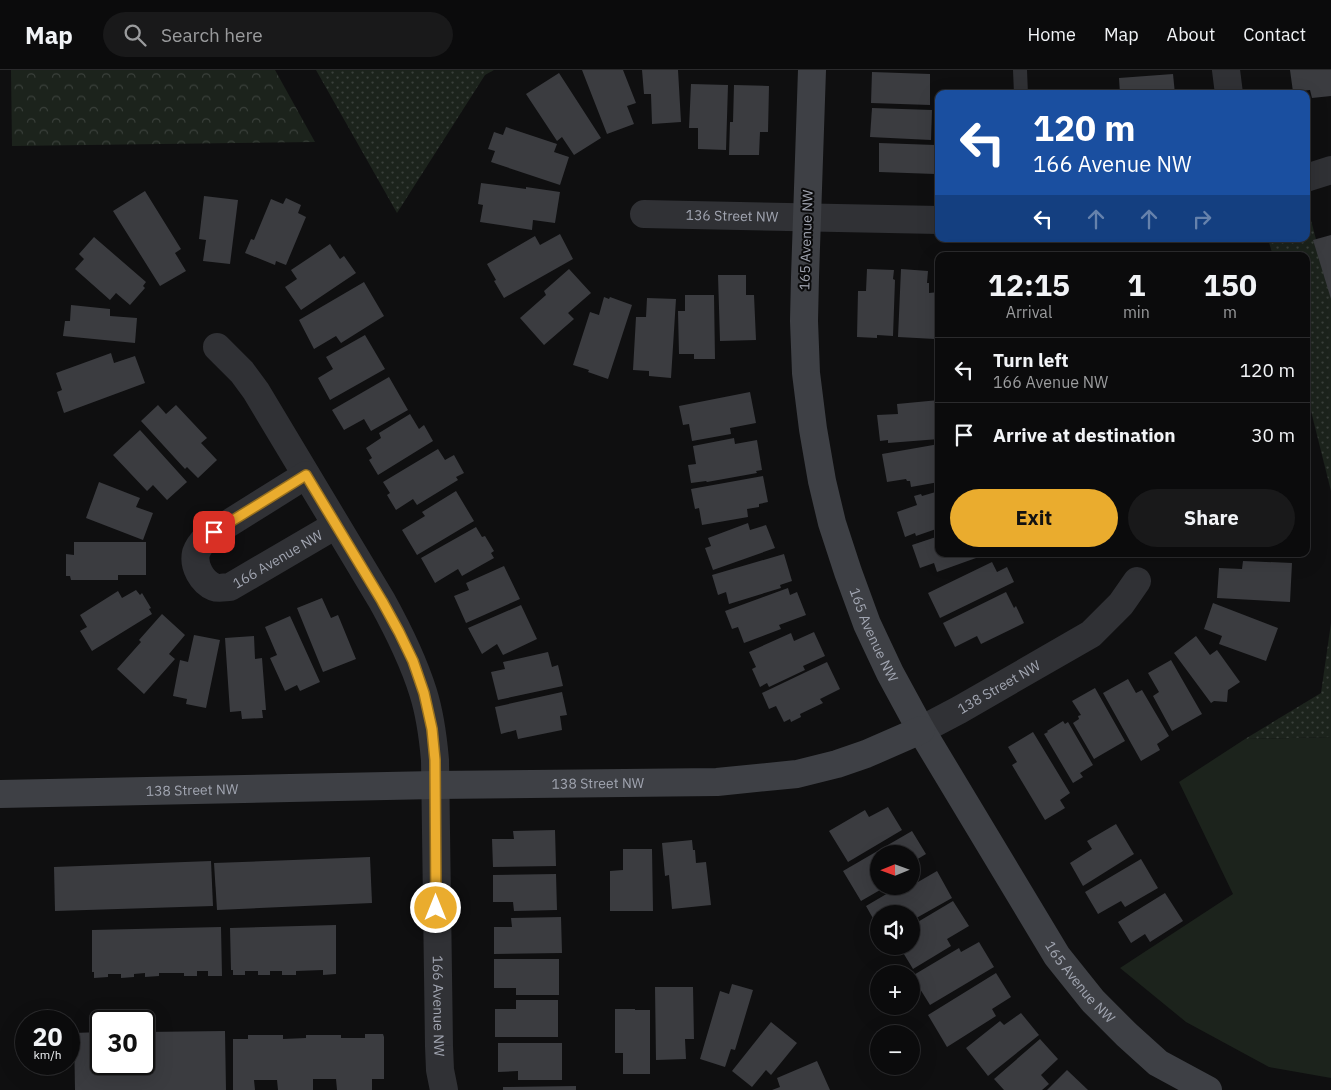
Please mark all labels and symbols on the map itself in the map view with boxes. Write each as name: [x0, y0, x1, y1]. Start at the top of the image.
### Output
street label: 165 Avenue NW: [795, 189, 817, 291]
street label: 136 Street NW: [685, 206, 779, 226]
pin: [193, 511, 235, 553]
street label: 166 Avenue NW: [230, 526, 326, 592]
street label: 165 Avenue NW: [846, 585, 902, 686]
street label: 138 Street NW: [954, 656, 1044, 718]
street label: 138 Street NW: [551, 774, 645, 793]
street label: 138 Street NW: [145, 780, 239, 800]
north arrow: [870, 845, 920, 895]
position arrow: [409, 881, 461, 933]
street label: 165 Avenue NW: [1041, 938, 1119, 1027]
street label: 166 Avenue NW: [429, 955, 448, 1057]
speed limit sign: 30: [90, 1010, 155, 1075]

